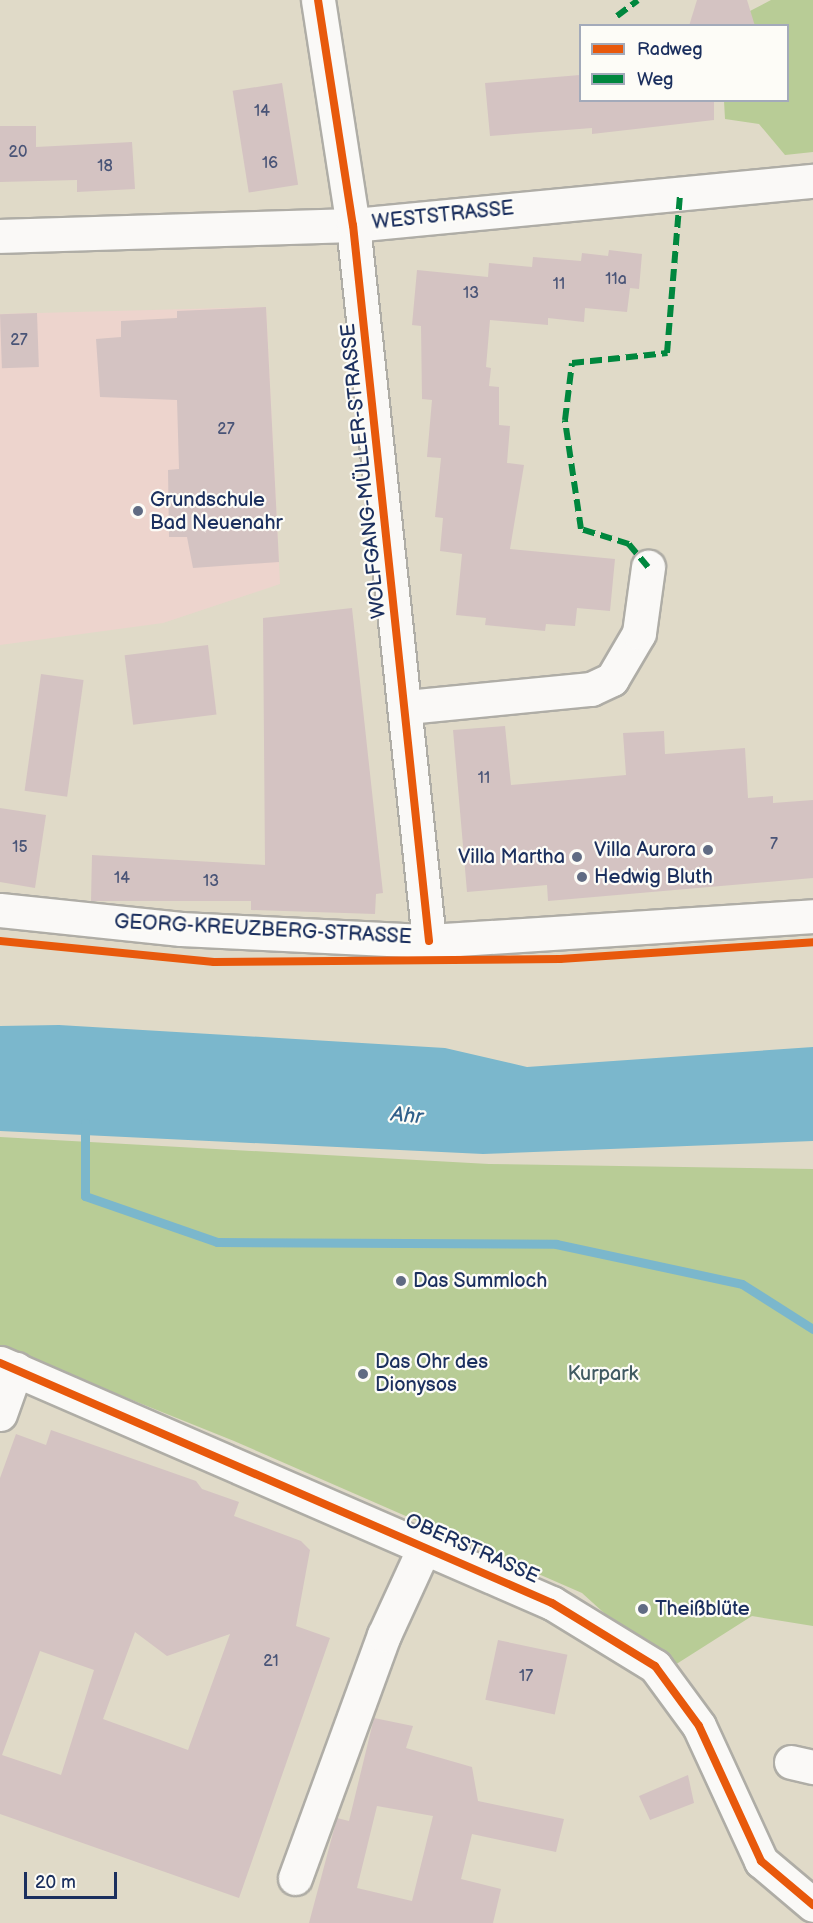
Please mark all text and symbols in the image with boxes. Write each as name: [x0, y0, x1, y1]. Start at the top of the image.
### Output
legend: [579, 24, 789, 102]
text: Radweg: [637, 39, 703, 60]
text: Weg: [637, 69, 673, 90]
house number: 14: [254, 102, 270, 122]
house number: 20: [9, 143, 27, 163]
house number: 16: [262, 154, 278, 174]
house number: 18: [97, 157, 113, 177]
street label: WESTSTRASSE: [371, 197, 515, 235]
house number: 11a: [605, 270, 627, 290]
house number: 11: [553, 275, 565, 295]
house number: 13: [463, 284, 479, 304]
street label: WOLFGANG-MÜLLER-STRASSE: [337, 322, 391, 620]
house number: 27: [10, 331, 28, 351]
house number: 27: [217, 420, 235, 440]
place label: Grundschule Bad Neuenahr: [150, 488, 283, 535]
marker: Grundschule Bad Neuenahr: [131, 504, 145, 518]
house number: 11: [478, 769, 490, 789]
house number: 7: [770, 835, 778, 855]
house number: 15: [12, 838, 28, 858]
place label: Villa Aurora: [594, 838, 696, 862]
marker: Villa Aurora: [701, 843, 715, 857]
place label: Villa Martha: [458, 845, 565, 869]
marker: Villa Martha: [570, 850, 584, 864]
place label: Hedwig Bluth: [594, 865, 713, 889]
house number: 14: [114, 869, 130, 889]
marker: Hedwig Bluth: [575, 870, 589, 884]
house number: 13: [203, 872, 219, 892]
street label: GEORG-KREUZBERG-STRASSE: [114, 910, 412, 950]
water label: Ahr: [390, 1102, 424, 1130]
place label: Das Summloch: [413, 1269, 548, 1293]
marker: Das Summloch: [394, 1274, 408, 1288]
place label: Das Ohr des Dionysos: [375, 1350, 488, 1397]
park label: Kurpark: [568, 1362, 638, 1386]
marker: Das Ohr des Dionysos: [356, 1367, 370, 1381]
street label: OBERSTRASSE: [401, 1509, 543, 1589]
place label: Theißblüte: [655, 1597, 750, 1621]
marker: Theißblüte: [636, 1602, 650, 1616]
house number: 21: [263, 1652, 279, 1672]
house number: 17: [519, 1667, 533, 1687]
scale bar: [27, 1860, 120, 1898]
text: 20 m: [35, 1872, 76, 1893]

